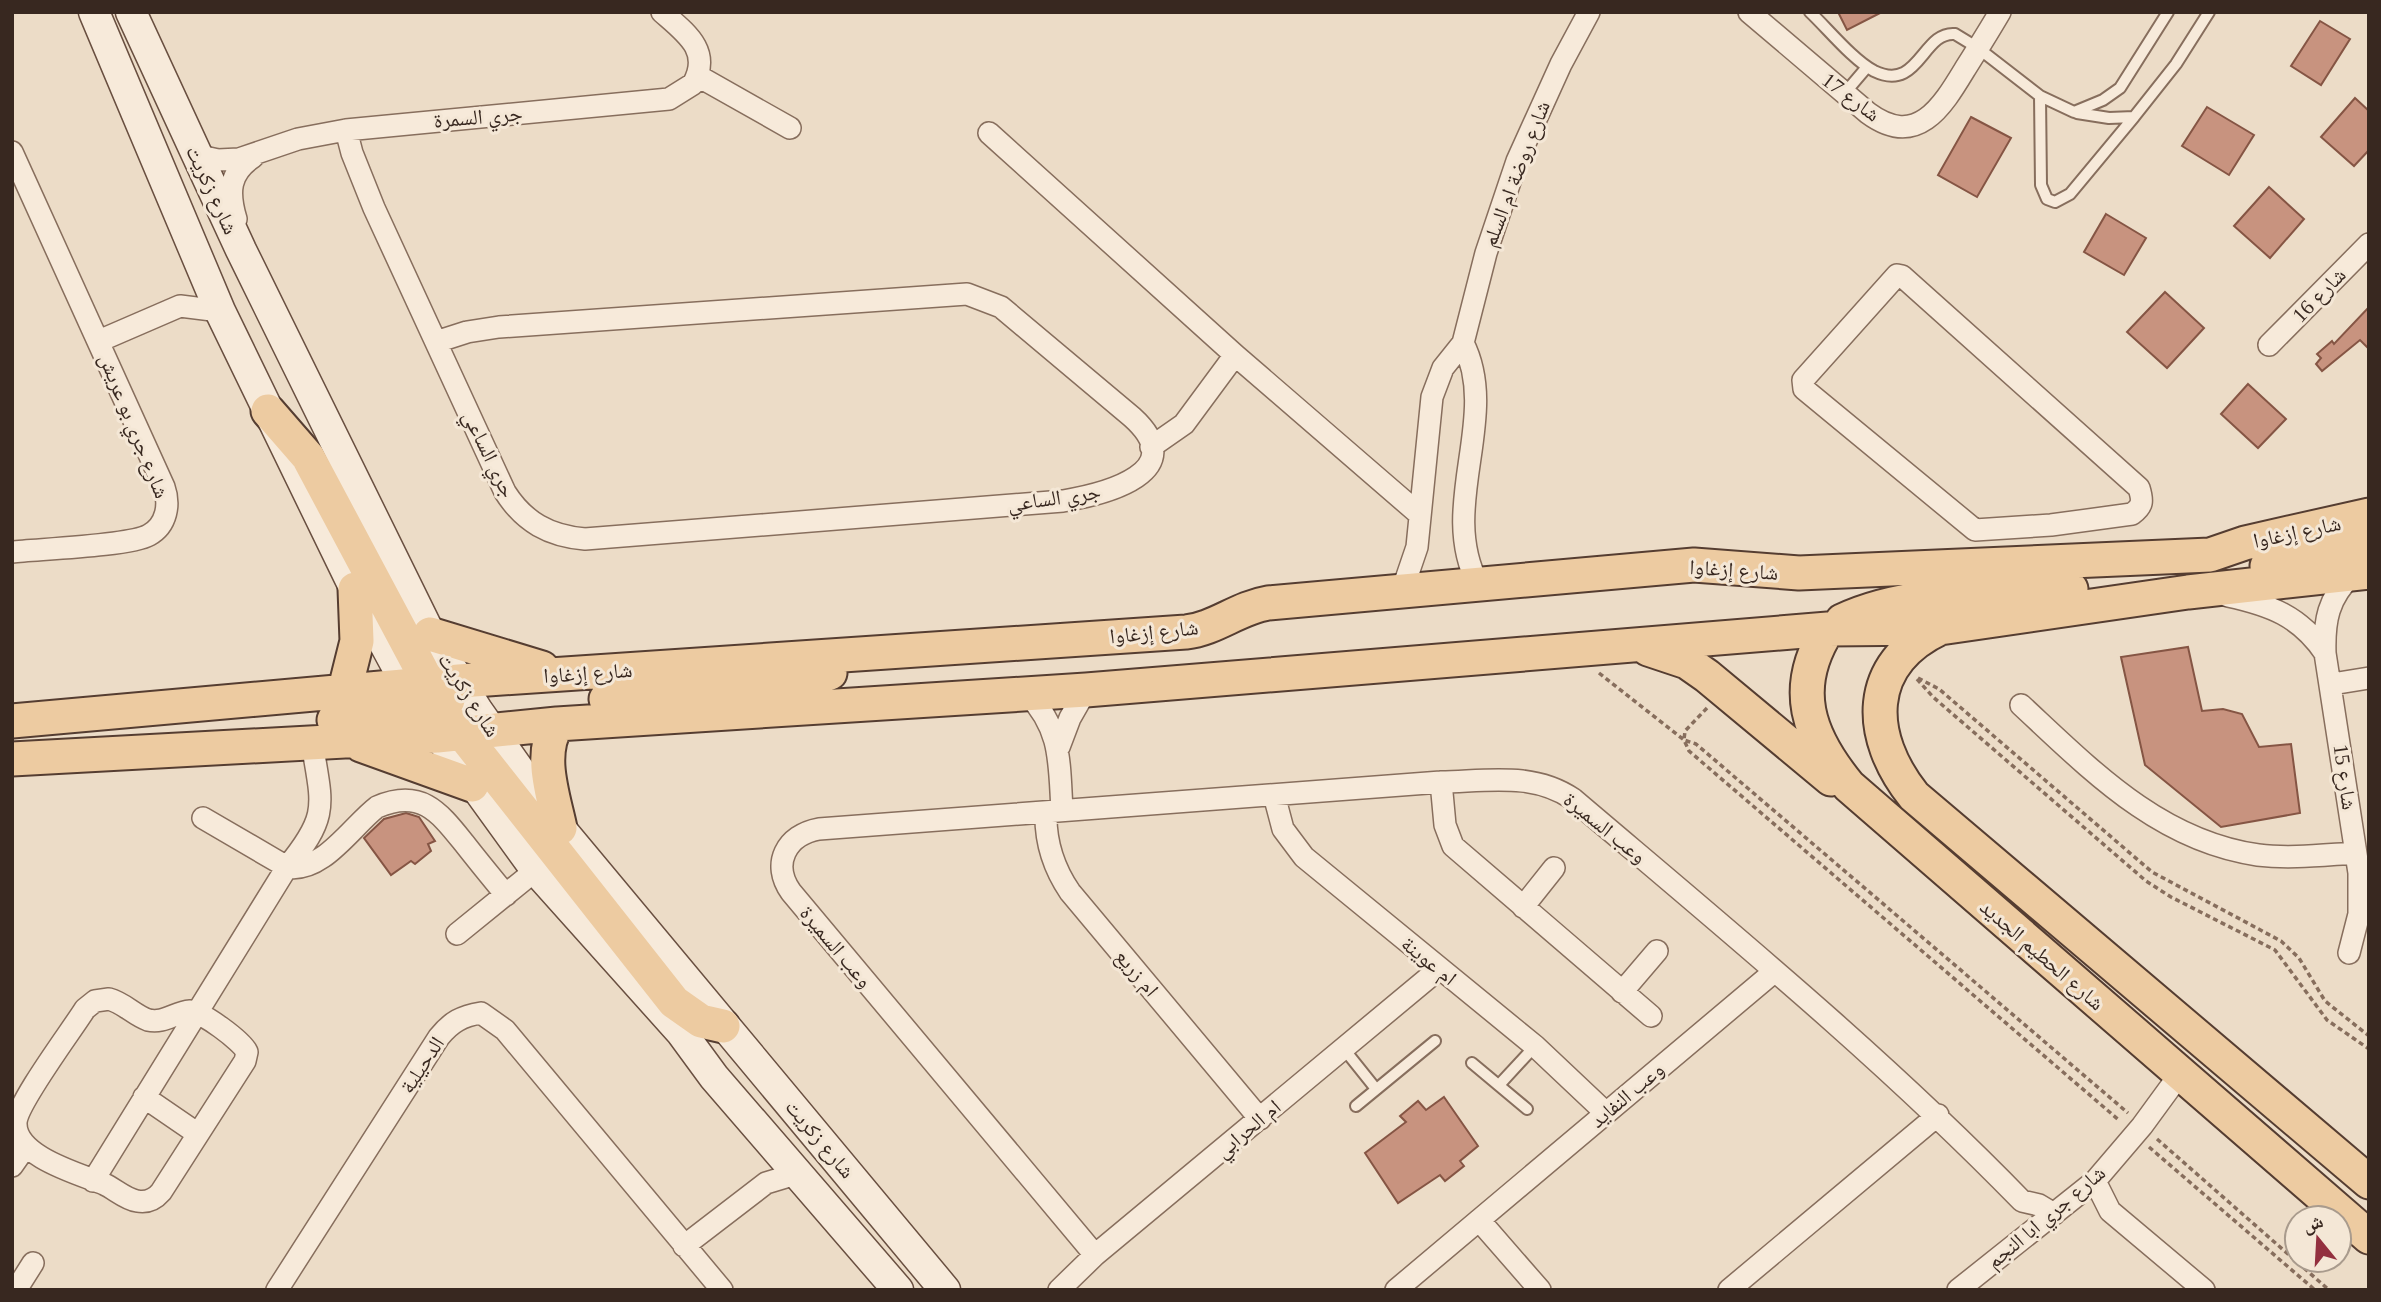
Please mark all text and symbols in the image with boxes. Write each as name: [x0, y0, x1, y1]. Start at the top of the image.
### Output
street label: شارع 17: [1817, 68, 1885, 127]
street label: شارع روضة ام السلم: [1477, 98, 1557, 251]
street label: جري السمرة: [433, 101, 524, 137]
street label: شارع زكريت: [180, 142, 243, 238]
street label: شارع 16: [2287, 263, 2351, 328]
street label: شارع جري بو عريش: [90, 350, 174, 503]
street label: جري الساعي: [454, 407, 520, 503]
street label: جري الساعي: [1006, 480, 1103, 521]
street label: شارع إزغاوا: [2251, 511, 2343, 555]
street label: شارع إزغاوا: [1689, 555, 1779, 587]
street label: شارع إزغاوا: [1108, 615, 1200, 651]
street label: شارع زكريت: [432, 649, 505, 742]
street label: شارع إزغاوا: [543, 658, 633, 690]
street label: شارع 15: [2328, 743, 2361, 812]
street label: وعب السميرة: [1559, 787, 1651, 869]
street label: شارع الحطيم الجديد: [1974, 895, 2109, 1017]
street label: وعب السميرة: [795, 901, 877, 993]
street label: ام عوينة: [1395, 932, 1461, 992]
street label: ام زريع: [1109, 945, 1164, 1003]
street label: الدحيلية: [395, 1032, 449, 1098]
street label: وعب النفايد: [1585, 1057, 1669, 1133]
street label: شارع زكريت: [780, 1095, 860, 1184]
street label: ام الحرابي: [1211, 1095, 1288, 1166]
street label: شارع جري ابا النجم: [1982, 1160, 2113, 1277]
north arrow: [2283, 1204, 2353, 1274]
text: ش: [2300, 1210, 2326, 1237]

